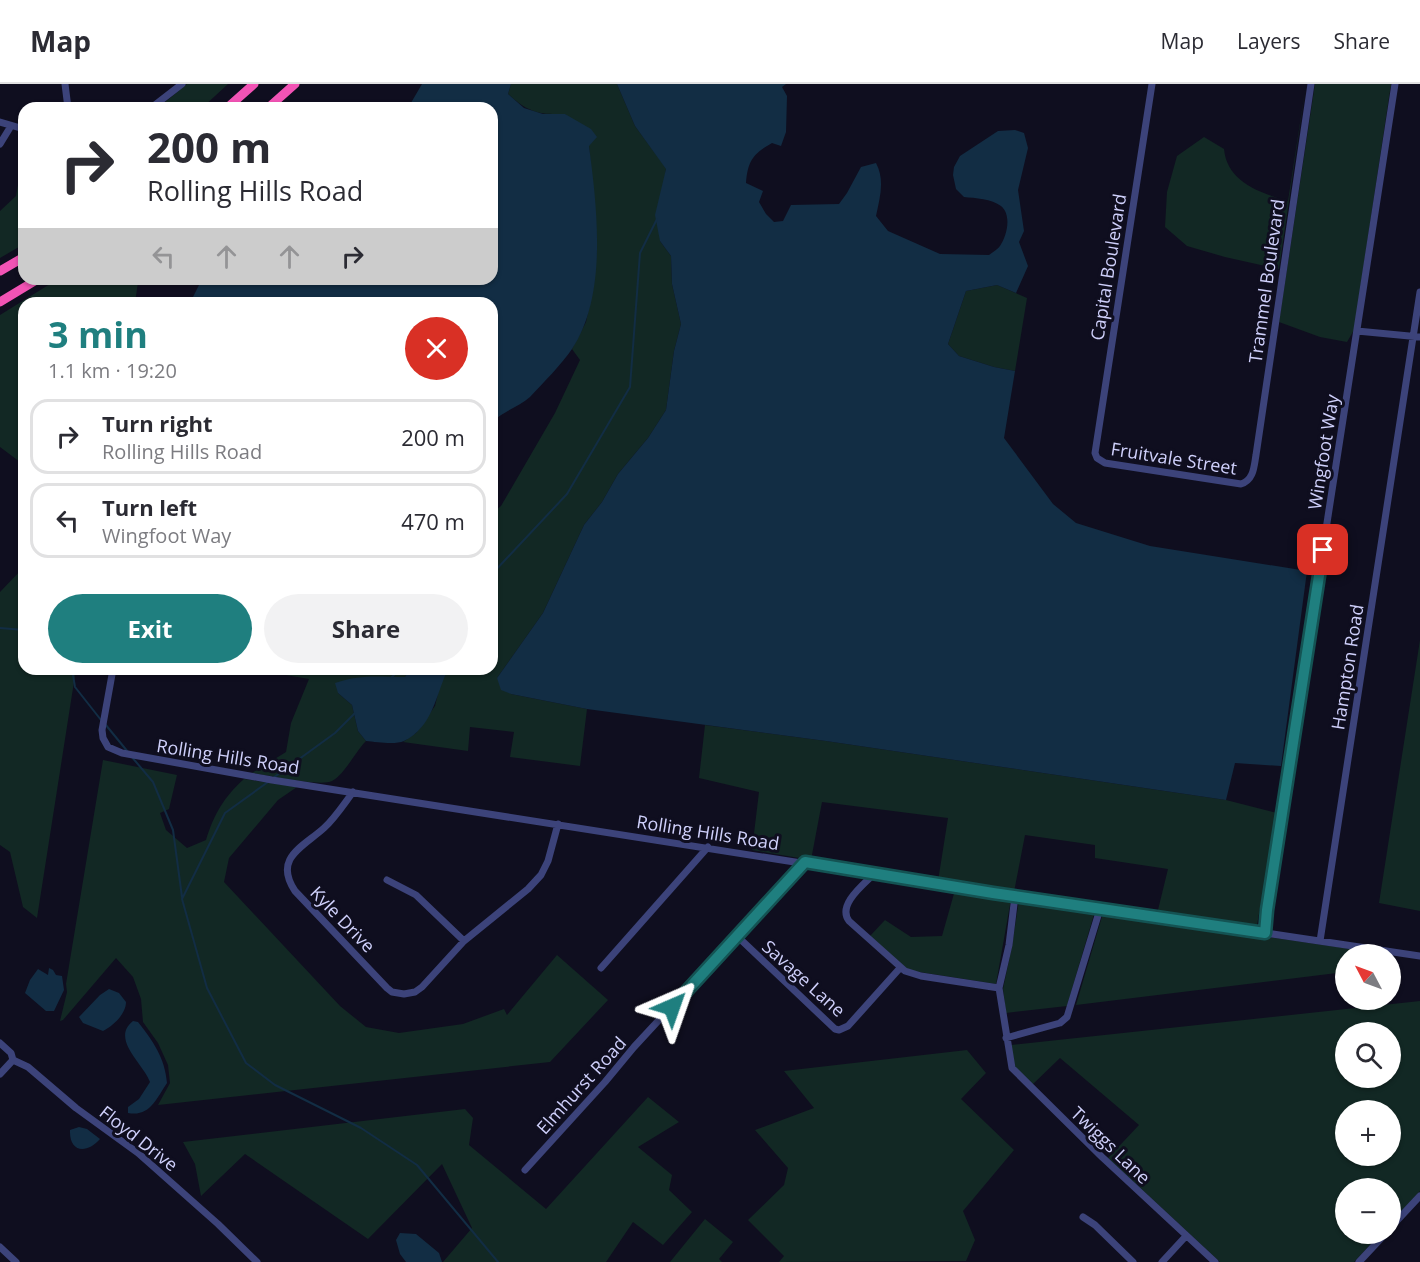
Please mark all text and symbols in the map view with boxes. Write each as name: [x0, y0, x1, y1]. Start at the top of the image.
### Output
text: Map: [30, 22, 91, 60]
text: Map: [1161, 27, 1204, 55]
text: Layers: [1237, 27, 1301, 55]
text: Share: [1334, 27, 1390, 55]
text: 200 m: [147, 118, 271, 175]
icon: right: [48, 126, 126, 204]
text: Rolling Hills Road: [147, 172, 363, 209]
street label: Capital Boulevard: [1085, 192, 1131, 342]
street label: Trammel Boulevard: [1243, 197, 1289, 365]
icon: left: [147, 240, 180, 273]
icon: ahead: [210, 240, 243, 273]
icon: ahead: [273, 240, 306, 273]
icon: right: [336, 240, 369, 273]
text: 3 min: [48, 310, 148, 359]
button: close: [405, 317, 468, 380]
text: 1.1 km · 19:20: [48, 357, 177, 384]
street label: Wingfoot Way: [1302, 392, 1344, 511]
text: Turn right: [102, 408, 213, 438]
icon: right: [51, 420, 84, 453]
text: 200 m: [401, 422, 465, 452]
street label: Fruitvale Street: [1109, 436, 1239, 480]
text: Rolling Hills Road: [102, 438, 262, 465]
text: Turn left: [102, 492, 197, 522]
icon: left: [51, 504, 84, 537]
text: 470 m: [401, 506, 465, 536]
text: Wingfoot Way: [102, 522, 231, 549]
pin: [1297, 524, 1348, 575]
icon: arrive: [1306, 533, 1339, 566]
button: Exit: [48, 594, 252, 663]
button: Share: [264, 594, 468, 663]
street label: Hampton Road: [1325, 602, 1369, 732]
street label: Rolling Hills Road: [155, 733, 301, 779]
street label: Rolling Hills Road: [635, 809, 781, 855]
street label: Kyle Drive: [305, 881, 381, 957]
street label: Savage Lane: [757, 934, 851, 1022]
north arrow: [1335, 944, 1401, 1010]
map controls: [1335, 944, 1401, 1244]
position arrow: [640, 975, 704, 1039]
button: search: [1335, 1022, 1401, 1088]
street label: Elmhurst Road: [531, 1031, 631, 1139]
street label: Floyd Drive: [95, 1100, 183, 1176]
button: +: [1335, 1100, 1401, 1166]
street label: Twiggs Lane: [1066, 1101, 1156, 1189]
button: −: [1335, 1178, 1401, 1244]

